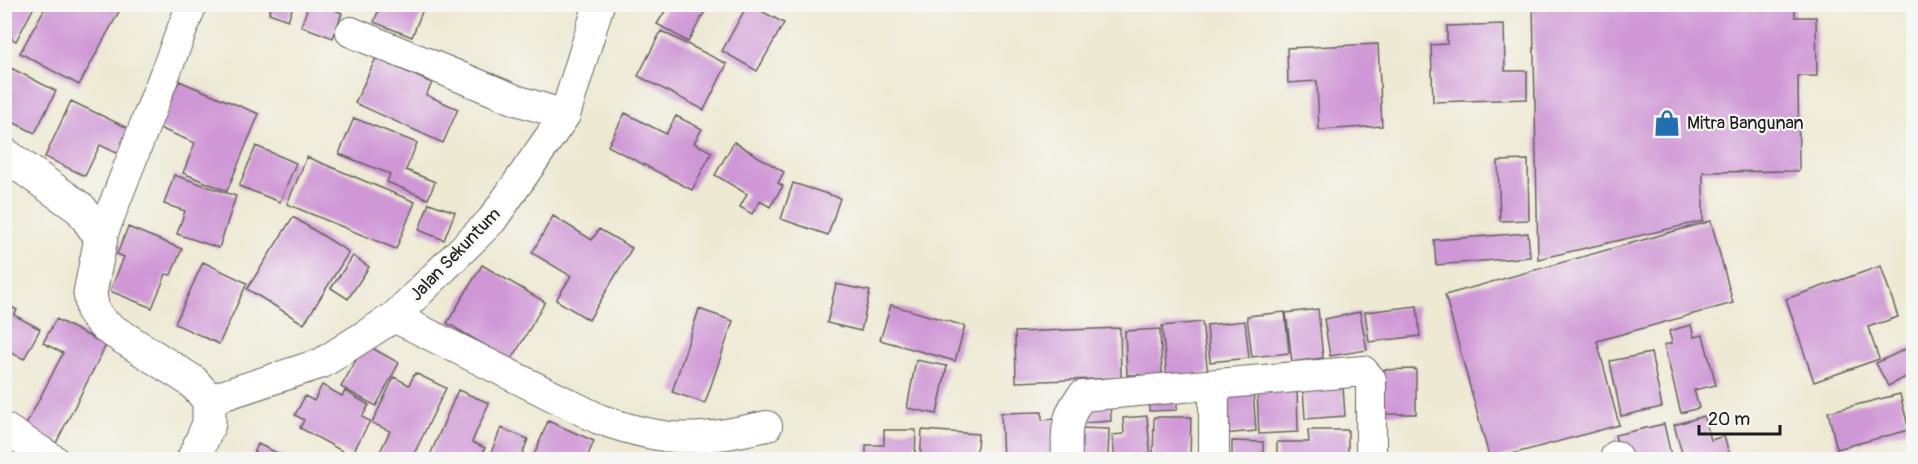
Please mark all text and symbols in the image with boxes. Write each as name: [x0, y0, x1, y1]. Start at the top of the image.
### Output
shop icon: Mitra Bangunan: [1652, 108, 1682, 138]
place label: Mitra Bangunan: [1687, 112, 1804, 135]
street label: Jalan Sekuntum: [405, 203, 506, 306]
scale bar: [1699, 398, 1780, 436]
text: 20 m: [1708, 408, 1750, 431]

